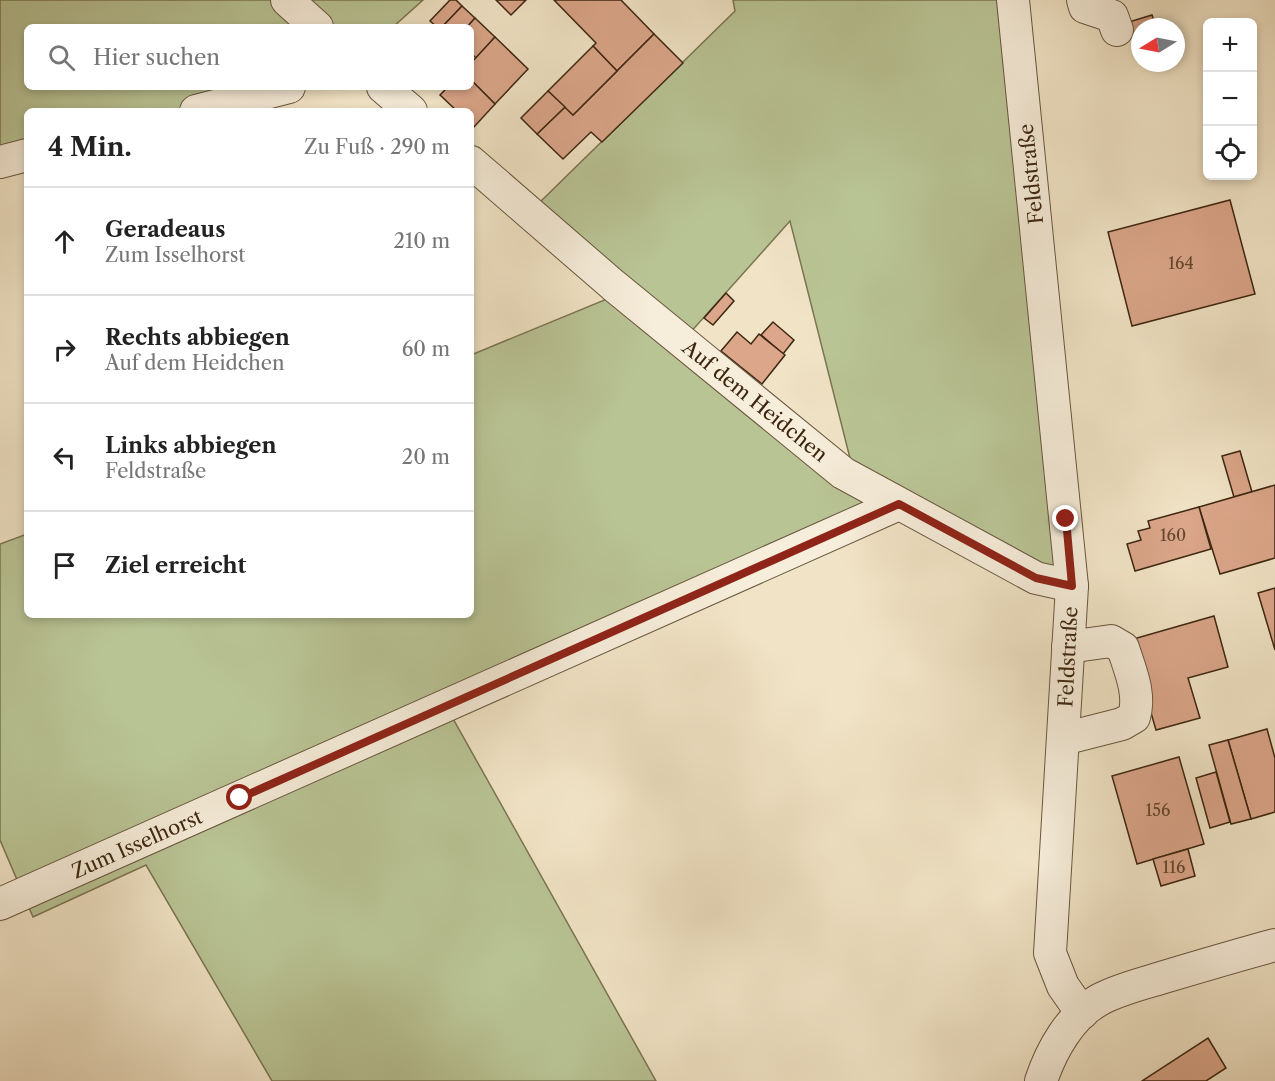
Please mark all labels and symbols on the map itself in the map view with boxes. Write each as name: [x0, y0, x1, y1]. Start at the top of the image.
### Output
north arrow: [1131, 18, 1185, 72]
street label: Feldstraße: [1014, 122, 1048, 226]
house number: 164: [1168, 253, 1194, 273]
street label: Auf dem Heidchen: [677, 335, 833, 467]
route end: [1052, 505, 1078, 531]
house number: 160: [1160, 525, 1186, 545]
street label: Feldstraße: [1053, 606, 1083, 708]
route start: [226, 784, 252, 810]
house number: 156: [1146, 800, 1170, 820]
street label: Zum Isselhorst: [68, 804, 206, 884]
house number: 116: [1163, 857, 1185, 877]

